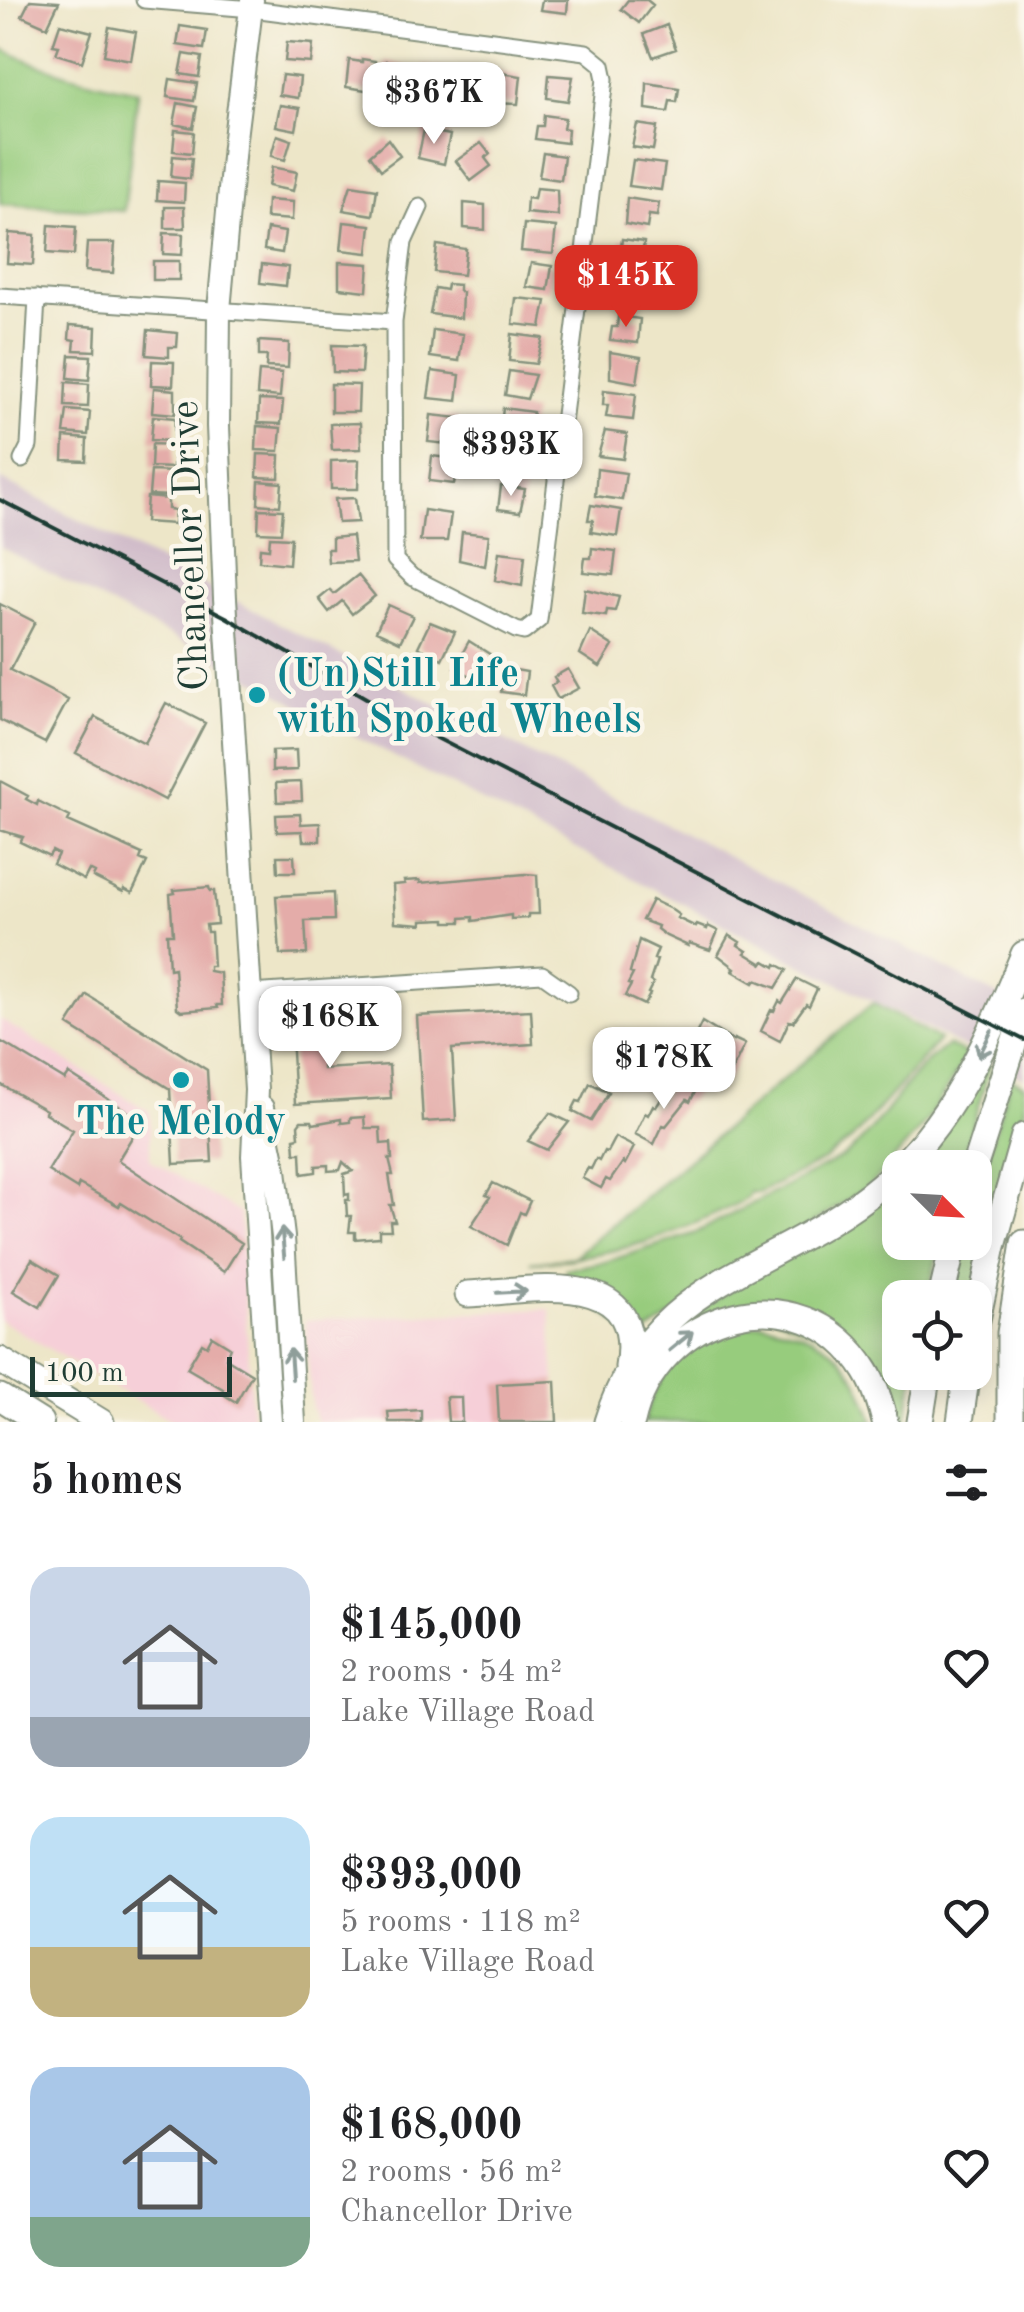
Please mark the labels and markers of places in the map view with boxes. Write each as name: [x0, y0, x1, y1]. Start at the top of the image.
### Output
pin: $367K: [364, 62, 504, 147]
pin: $145K: [556, 245, 696, 330]
pin: $393K: [441, 414, 581, 499]
place label: (Un)Still Life with Spoked Wheels: [277, 655, 641, 742]
marker: (Un)Still Life with Spoked Wheels: [246, 684, 268, 706]
pin: $168K: [260, 986, 400, 1071]
pin: $178K: [594, 1027, 734, 1112]
marker: The Melody: [170, 1069, 192, 1091]
place label: The Melody: [76, 1104, 286, 1144]

